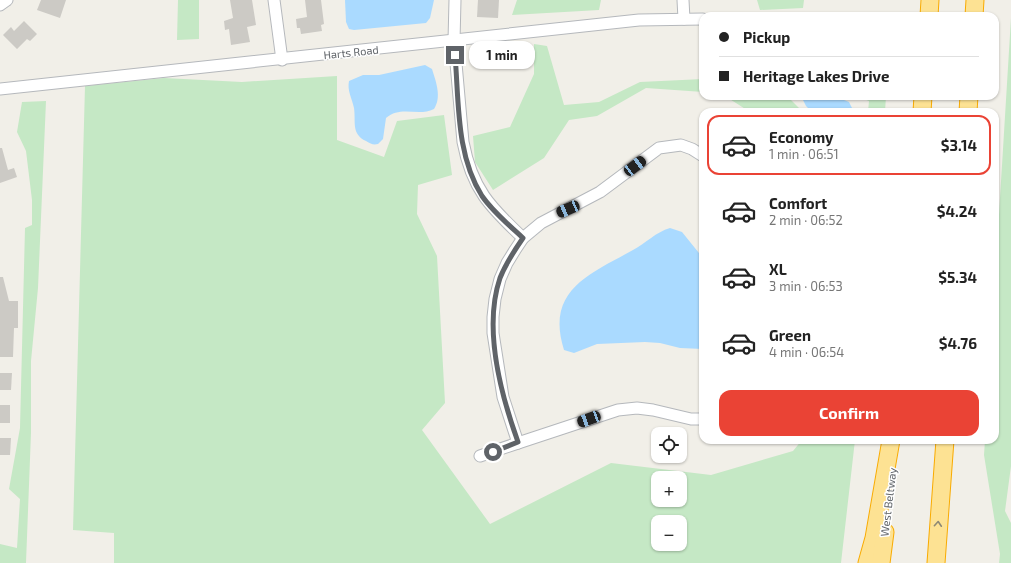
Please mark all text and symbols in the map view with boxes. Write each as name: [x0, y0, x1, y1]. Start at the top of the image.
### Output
text: Pickup: [743, 28, 790, 46]
callout: 1 min: [469, 41, 535, 69]
street label: Harts Road: [323, 43, 379, 61]
route end: [446, 46, 464, 64]
text: 1 min: [486, 47, 518, 63]
text: Heritage Lakes Drive: [743, 67, 889, 85]
icon: car: [721, 127, 757, 163]
text: Economy: [769, 128, 834, 146]
text: $3.14: [941, 136, 977, 154]
text: 1 min · 06:51: [769, 146, 839, 162]
car: [622, 154, 648, 178]
icon: car: [721, 193, 757, 229]
text: Comfort: [769, 194, 827, 212]
car: [555, 199, 581, 219]
text: $4.24: [937, 202, 977, 220]
text: 2 min · 06:52: [769, 212, 843, 228]
icon: car: [721, 259, 757, 295]
text: XL: [769, 260, 787, 278]
text: $5.34: [938, 268, 977, 286]
text: 3 min · 06:53: [769, 278, 843, 294]
icon: car: [721, 325, 757, 361]
text: Green: [769, 326, 811, 344]
text: $4.76: [939, 334, 977, 352]
text: 4 min · 06:54: [769, 344, 844, 360]
button: Confirm: [719, 390, 979, 436]
car: [576, 409, 602, 429]
map controls: [651, 427, 687, 551]
button: locate: [651, 427, 687, 463]
route start: [484, 443, 502, 461]
street label: West Beltway: [877, 467, 899, 537]
button: +: [651, 471, 687, 507]
button: −: [651, 515, 687, 551]
one-way arrow: [934, 521, 943, 527]

